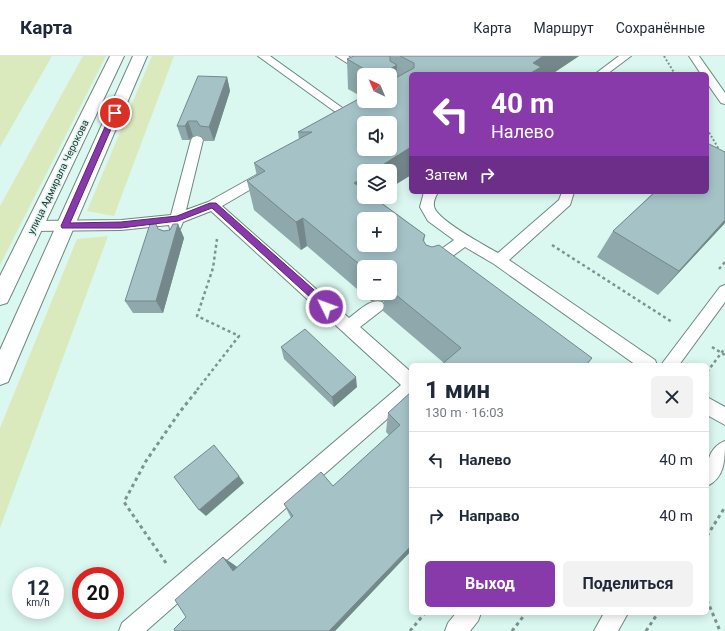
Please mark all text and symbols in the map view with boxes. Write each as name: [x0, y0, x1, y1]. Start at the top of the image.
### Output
text: Карта: [20, 16, 72, 39]
text: Карта: [473, 20, 512, 36]
text: Маршрут: [534, 20, 594, 36]
text: Сохранённые: [616, 20, 705, 36]
north arrow: [357, 68, 397, 108]
map controls: [357, 68, 397, 300]
text: 40 m: [491, 87, 554, 120]
icon: left: [425, 88, 477, 140]
pin: [98, 96, 132, 130]
icon: arrive: [104, 102, 126, 124]
button: sound: [357, 116, 397, 156]
street label: улица Адмирала Черокова: [25, 118, 91, 236]
text: Налево: [491, 121, 554, 142]
button: layers: [357, 164, 397, 204]
icon: right: [476, 164, 498, 186]
text: Затем: [425, 166, 468, 184]
button: +: [357, 212, 397, 252]
button: −: [357, 260, 397, 300]
position arrow: [305, 286, 347, 328]
text: 1 мин: [425, 376, 490, 404]
button: close: [651, 376, 693, 418]
text: 130 m · 16:03: [425, 405, 504, 420]
icon: left: [425, 449, 447, 471]
text: Налево: [459, 451, 511, 469]
text: 40 m: [659, 451, 693, 469]
icon: right: [425, 505, 447, 527]
text: Направо: [459, 507, 520, 525]
text: 40 m: [659, 507, 693, 525]
button: Выход: [425, 561, 555, 607]
button: Поделиться: [563, 561, 693, 607]
speed limit sign: 20: [72, 567, 124, 619]
text: 12: [27, 576, 49, 600]
text: km/h: [26, 597, 50, 608]

